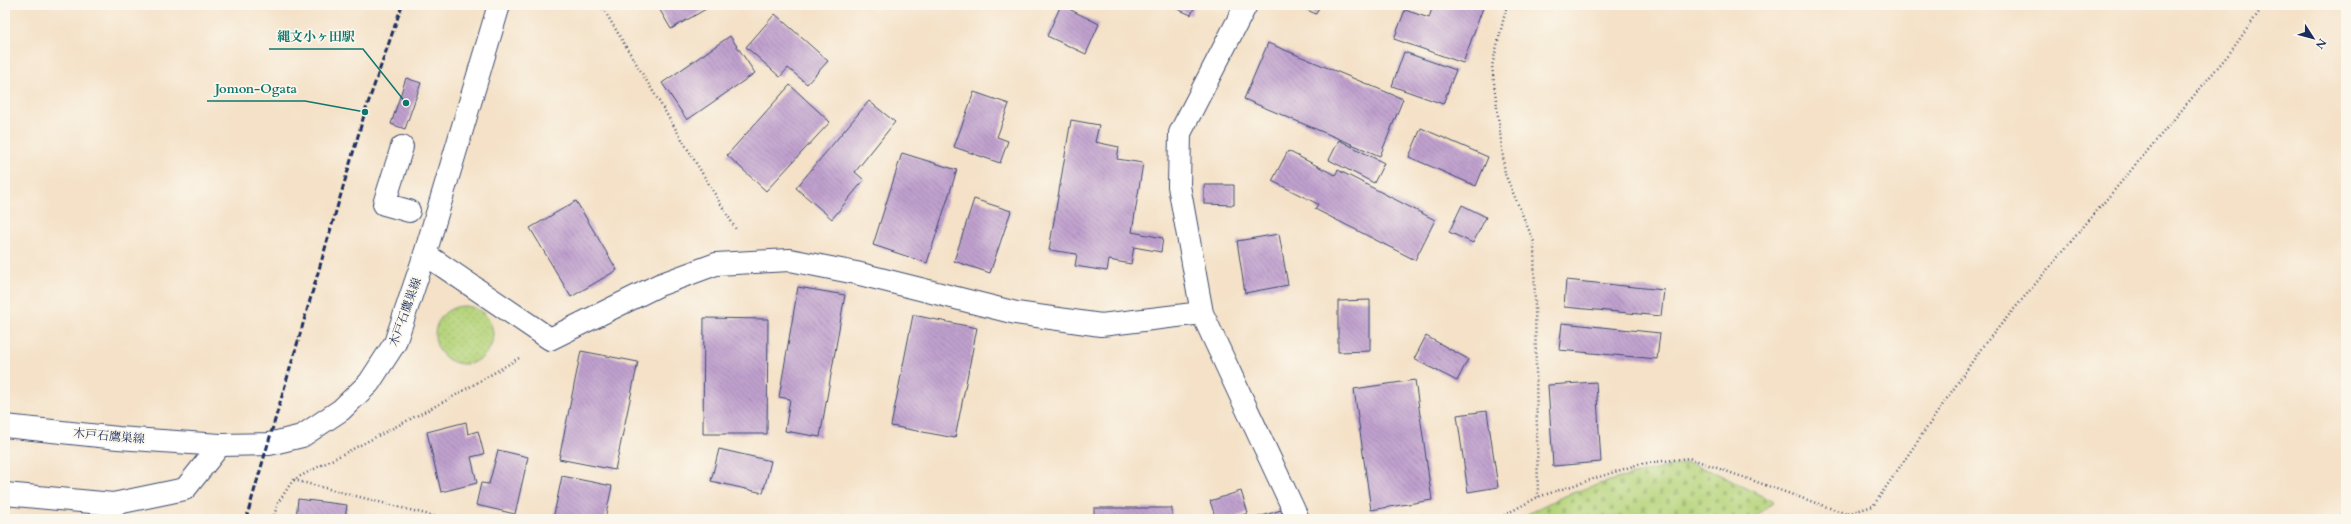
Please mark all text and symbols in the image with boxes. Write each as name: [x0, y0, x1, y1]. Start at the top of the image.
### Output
north arrow: [2293, 18, 2333, 58]
callout: 縄文小ヶ田駅: [269, 24, 363, 49]
text: 縄文小ヶ田駅: [277, 28, 355, 46]
text: N: [2312, 35, 2330, 52]
callout: Jomon-Ogata: [207, 76, 305, 101]
text: Jomon-Ogata: [213, 80, 298, 98]
street label: 木戸石鷹巣線: [385, 275, 425, 349]
street label: 木戸石鷹巣線: [72, 425, 146, 447]

